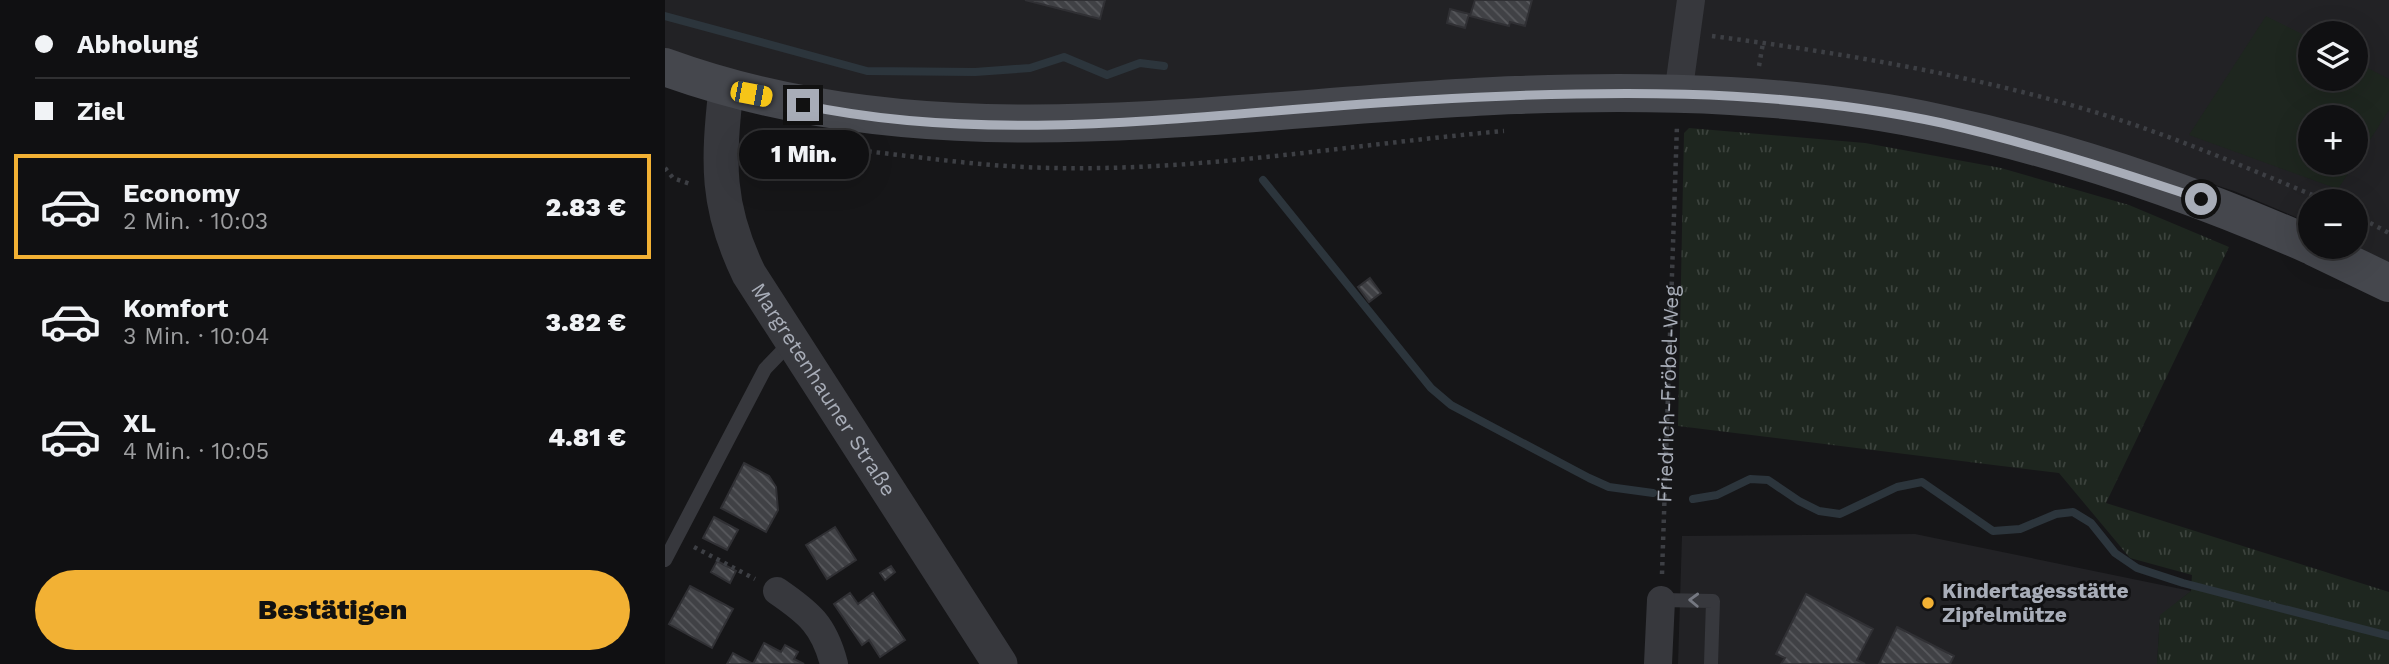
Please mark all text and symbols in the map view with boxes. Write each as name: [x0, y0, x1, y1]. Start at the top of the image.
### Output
map controls: [2298, 21, 2368, 259]
button: layers: [2298, 21, 2368, 91]
text: Abholung: [77, 29, 198, 59]
car: [729, 80, 774, 108]
route end: [787, 89, 819, 121]
text: Ziel: [77, 96, 125, 126]
button: +: [2298, 105, 2368, 175]
callout: 1 Min.: [738, 130, 868, 178]
text: 1 Min.: [771, 141, 837, 168]
icon: car: [39, 175, 102, 238]
text: Economy: [123, 178, 240, 208]
route start: [2185, 183, 2217, 215]
button: −: [2298, 189, 2368, 259]
text: 2.83 €: [546, 192, 626, 222]
text: 2 Min. · 10:03: [123, 208, 268, 235]
street label: Margretenhauner Straße: [746, 278, 902, 501]
street label: Friedrich-Fröbel-Weg: [1651, 284, 1684, 503]
icon: car: [39, 290, 102, 353]
text: Komfort: [123, 293, 228, 323]
text: 3.82 €: [545, 307, 626, 337]
text: 3 Min. · 10:04: [123, 323, 269, 350]
icon: car: [39, 405, 102, 468]
text: XL: [123, 408, 156, 438]
text: 4.81 €: [548, 422, 626, 452]
text: 4 Min. · 10:05: [123, 438, 269, 465]
button: Bestätigen: [35, 570, 630, 650]
place label: Kindertagesstätte Zipfelmütze: [1942, 578, 2129, 627]
one-way arrow: [1688, 593, 1699, 608]
marker: Kindertagesstätte Zipfelmütze: [1920, 595, 1936, 611]

